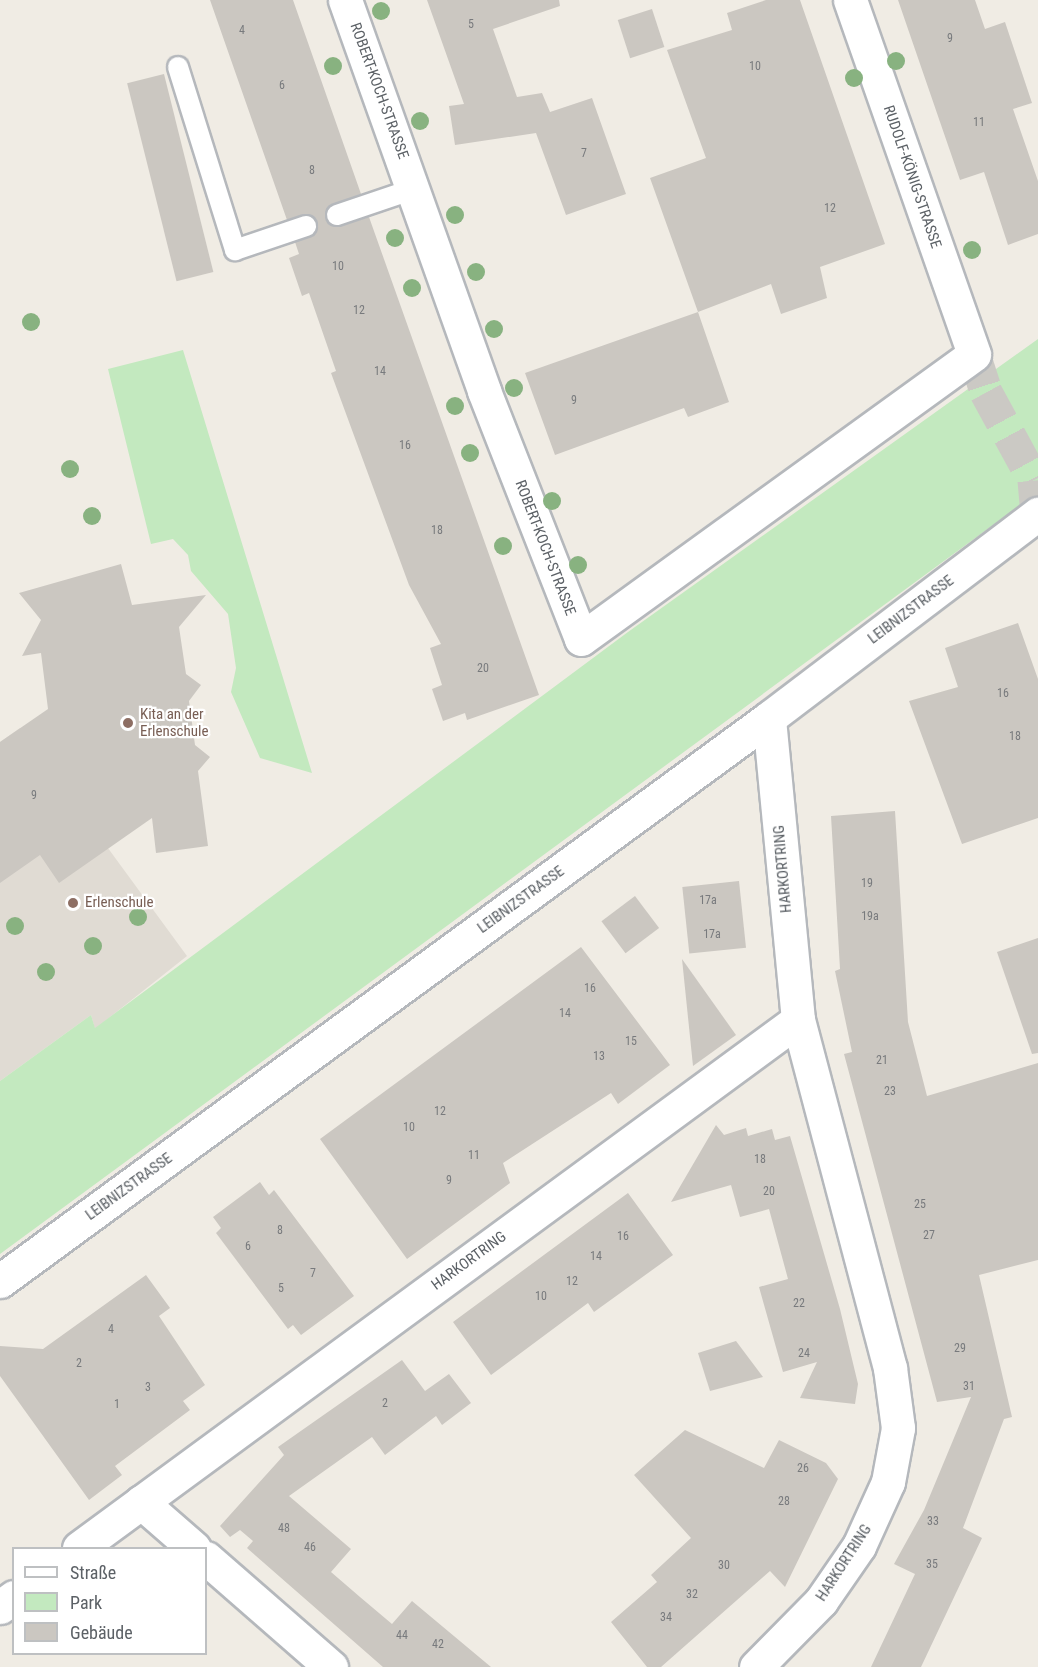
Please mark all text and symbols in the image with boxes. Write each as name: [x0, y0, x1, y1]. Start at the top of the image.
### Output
house number: 5: [468, 18, 474, 32]
street label: ROBERT-KOCH-STRASSE: [346, 20, 412, 162]
house number: 4: [239, 24, 245, 38]
house number: 9: [947, 32, 953, 46]
house number: 10: [749, 60, 761, 74]
house number: 6: [279, 79, 285, 93]
street label: RUDOLF-KÖNIG-STRASSE: [879, 103, 945, 251]
house number: 11: [973, 116, 985, 130]
house number: 7: [581, 147, 587, 161]
house number: 8: [309, 164, 315, 178]
house number: 12: [824, 202, 836, 216]
house number: 10: [332, 260, 344, 274]
house number: 12: [353, 304, 365, 318]
house number: 14: [374, 365, 386, 379]
house number: 9: [571, 394, 577, 408]
house number: 16: [399, 439, 411, 453]
street label: ROBERT-KOCH-STRASSE: [511, 478, 579, 618]
house number: 18: [431, 524, 443, 538]
street label: LEIBNIZSTRASSE: [865, 572, 957, 648]
house number: 20: [477, 662, 489, 676]
house number: 16: [997, 687, 1009, 701]
place label: Kita an der Erlenschule: [140, 705, 209, 740]
marker: Kita an der Erlenschule: [121, 716, 135, 730]
house number: 18: [1009, 730, 1021, 744]
house number: 9: [31, 789, 37, 803]
street label: HARKORTRING: [770, 824, 796, 914]
street label: LEIBNIZSTRASSE: [474, 863, 568, 937]
house number: 19: [861, 877, 873, 891]
place label: Erlenschule: [85, 894, 154, 912]
house number: 17a: [699, 894, 717, 908]
marker: Erlenschule: [66, 896, 80, 910]
house number: 19a: [861, 910, 879, 924]
house number: 17a: [703, 928, 721, 942]
house number: 16: [584, 982, 596, 996]
house number: 14: [559, 1007, 571, 1021]
house number: 15: [625, 1035, 637, 1049]
house number: 13: [593, 1050, 605, 1064]
house number: 21: [876, 1054, 888, 1068]
house number: 23: [884, 1085, 896, 1099]
house number: 12: [434, 1105, 446, 1119]
house number: 10: [403, 1121, 415, 1135]
house number: 11: [468, 1149, 480, 1163]
street label: LEIBNIZSTRASSE: [82, 1150, 176, 1224]
house number: 18: [754, 1153, 766, 1167]
house number: 9: [446, 1174, 452, 1188]
house number: 20: [763, 1185, 775, 1199]
house number: 25: [914, 1198, 926, 1212]
house number: 8: [277, 1224, 283, 1238]
street label: HARKORTRING: [428, 1228, 510, 1294]
house number: 27: [923, 1229, 935, 1243]
house number: 16: [617, 1230, 629, 1244]
house number: 6: [245, 1240, 251, 1254]
house number: 14: [590, 1250, 602, 1264]
house number: 7: [310, 1267, 316, 1281]
house number: 12: [566, 1275, 578, 1289]
house number: 5: [278, 1282, 284, 1296]
house number: 10: [535, 1290, 547, 1304]
house number: 22: [793, 1297, 805, 1311]
house number: 4: [108, 1323, 114, 1337]
house number: 29: [954, 1342, 966, 1356]
house number: 24: [798, 1347, 810, 1361]
house number: 2: [76, 1357, 82, 1371]
house number: 31: [963, 1380, 975, 1394]
house number: 3: [145, 1381, 151, 1395]
house number: 2: [382, 1397, 388, 1411]
house number: 1: [114, 1398, 120, 1412]
house number: 26: [797, 1462, 809, 1476]
house number: 28: [778, 1495, 790, 1509]
house number: 33: [927, 1515, 939, 1529]
street label: HARKORTRING: [812, 1521, 876, 1605]
house number: 48: [278, 1522, 290, 1536]
house number: 46: [304, 1541, 316, 1555]
legend: [12, 1547, 207, 1655]
house number: 35: [926, 1558, 938, 1572]
house number: 30: [718, 1559, 730, 1573]
text: Straße: [70, 1562, 116, 1583]
house number: 32: [686, 1588, 698, 1602]
text: Park: [70, 1592, 102, 1613]
house number: 34: [660, 1611, 672, 1625]
text: Gebäude: [70, 1622, 133, 1643]
house number: 44: [396, 1629, 408, 1643]
house number: 42: [432, 1638, 444, 1652]

